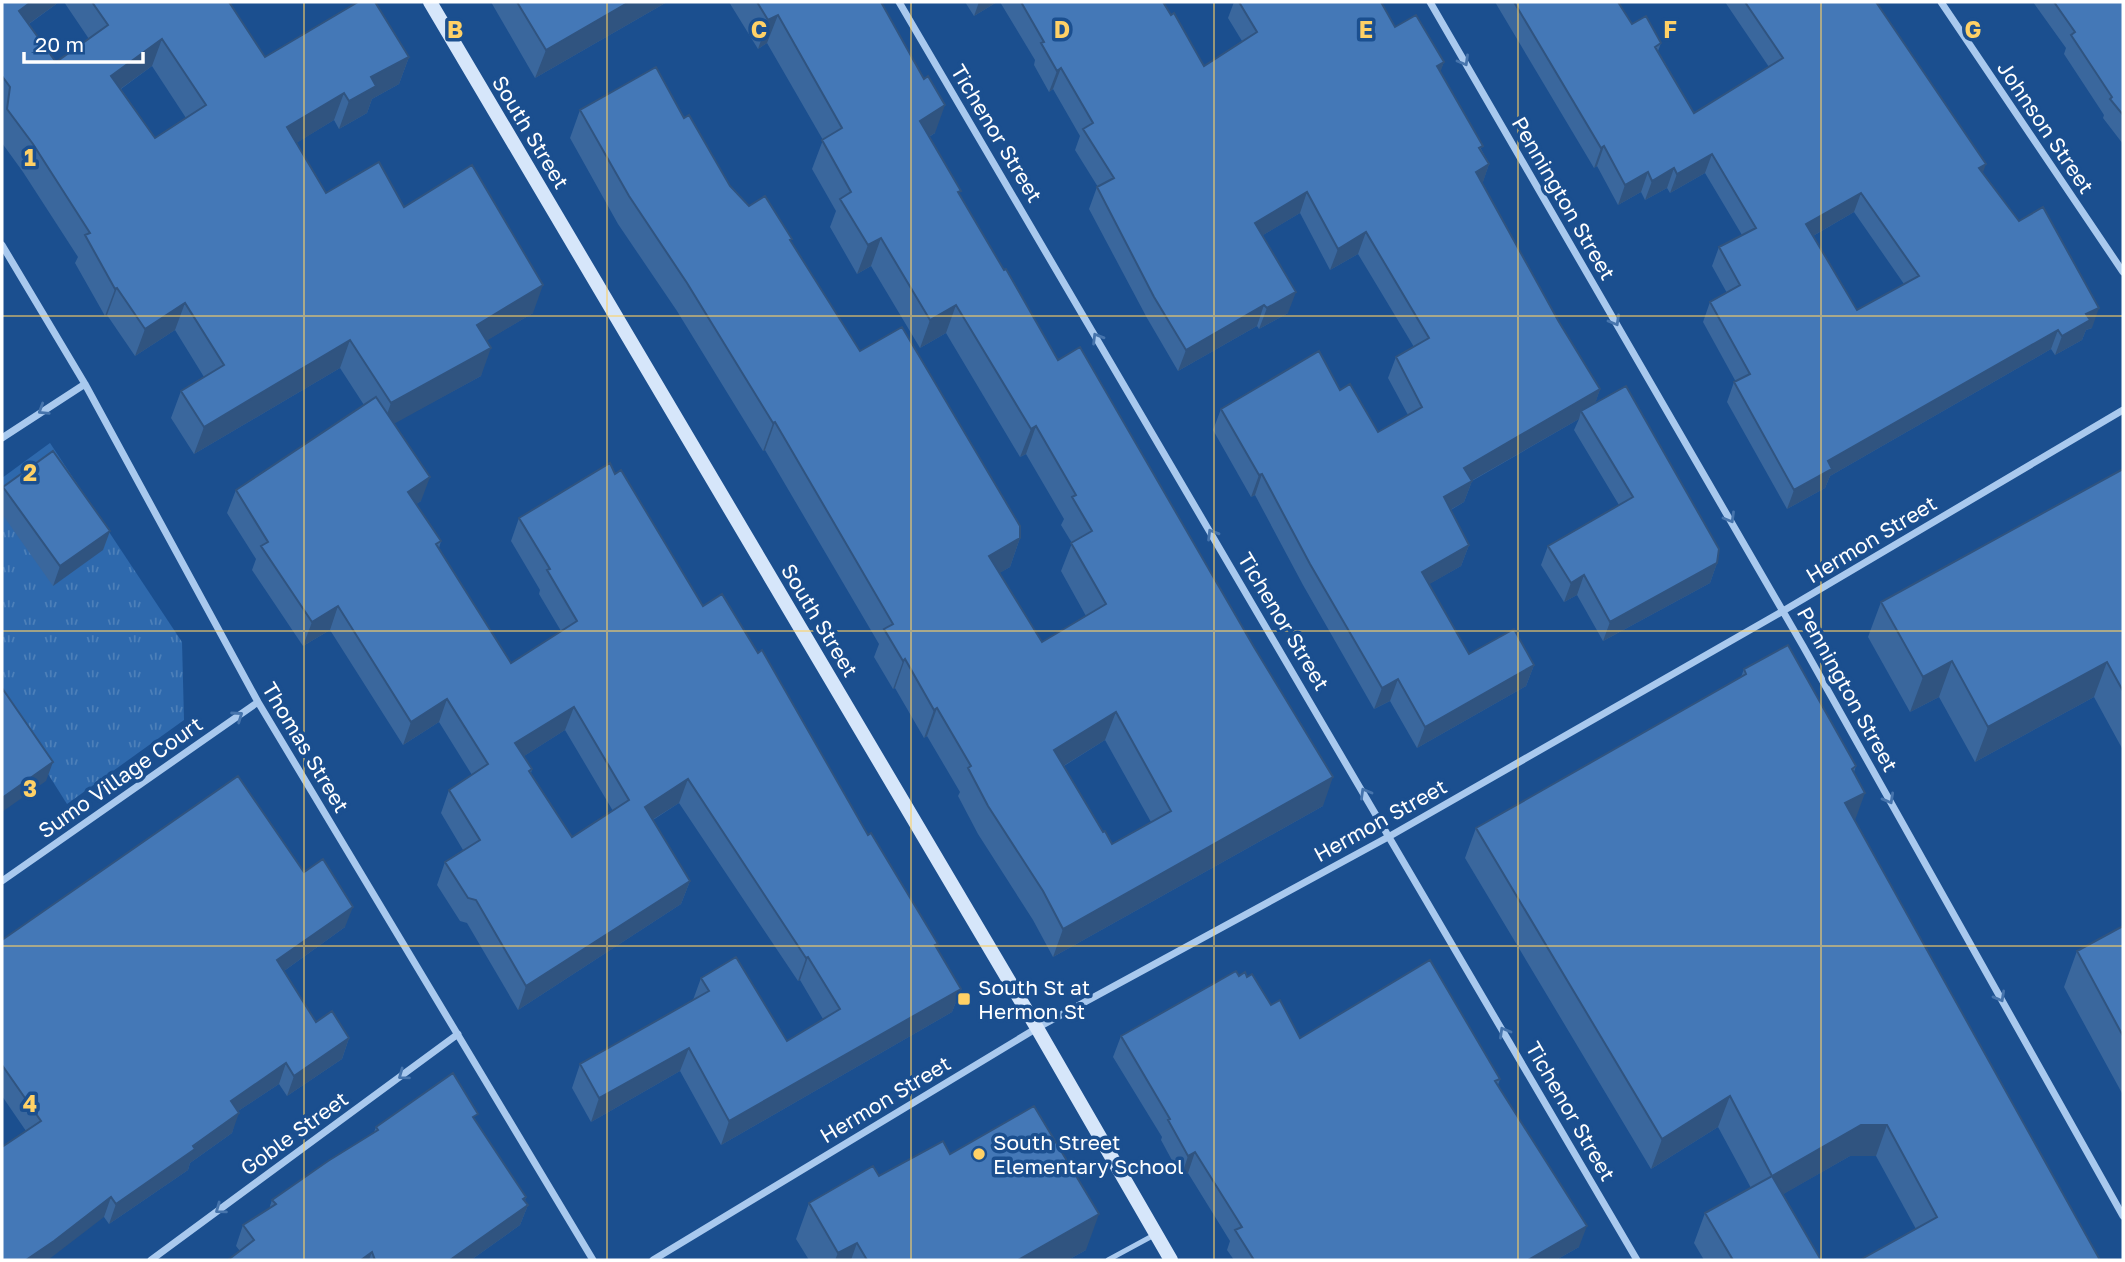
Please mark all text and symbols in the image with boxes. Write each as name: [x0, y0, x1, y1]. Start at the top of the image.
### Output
text: B: [447, 15, 463, 43]
text: C: [751, 15, 767, 43]
text: D: [1054, 15, 1070, 43]
text: E: [1359, 15, 1373, 43]
text: F: [1663, 15, 1677, 43]
text: G: [1965, 15, 1981, 43]
scale bar: [24, 21, 144, 65]
text: 20 m: [35, 31, 84, 57]
one-way arrow: [1456, 53, 1469, 66]
street label: Johnson Street: [1992, 56, 2100, 198]
street label: Tichenor Street: [946, 59, 1048, 207]
street label: South Street: [487, 71, 575, 193]
street label: Pennington Street: [1507, 112, 1621, 284]
text: 1: [24, 143, 36, 171]
one-way arrow: [1607, 313, 1620, 326]
one-way arrow: [1092, 332, 1105, 345]
one-way arrow: [38, 402, 51, 415]
text: 2: [23, 458, 37, 486]
street label: Hermon Street: [1801, 490, 1941, 588]
one-way arrow: [1722, 510, 1735, 523]
one-way arrow: [1208, 528, 1221, 541]
street label: Tichenor Street: [1233, 547, 1335, 695]
street label: South Street: [776, 559, 864, 681]
street label: Pennington Street: [1792, 602, 1904, 776]
street label: Thomas Street: [257, 677, 355, 817]
street label: Sumo Village Court: [33, 711, 207, 843]
one-way arrow: [230, 712, 243, 724]
street label: Hermon Street: [1309, 773, 1451, 867]
text: 3: [23, 774, 37, 802]
one-way arrow: [1360, 788, 1373, 800]
one-way arrow: [1881, 792, 1894, 804]
place label: South St at Hermon St: [978, 974, 1090, 1024]
one-way arrow: [1992, 990, 2005, 1003]
marker: South St at Hermon St: [956, 991, 972, 1007]
one-way arrow: [1500, 1026, 1513, 1039]
street label: Tichenor Street: [1521, 1037, 1621, 1185]
street label: Hermon Street: [815, 1050, 955, 1148]
one-way arrow: [398, 1066, 411, 1079]
street label: Goble Street: [235, 1085, 353, 1181]
text: 4: [23, 1089, 37, 1117]
place label: South Street Elementary School: [993, 1129, 1184, 1179]
marker: South Street Elementary School: [971, 1146, 987, 1162]
one-way arrow: [215, 1201, 228, 1214]

